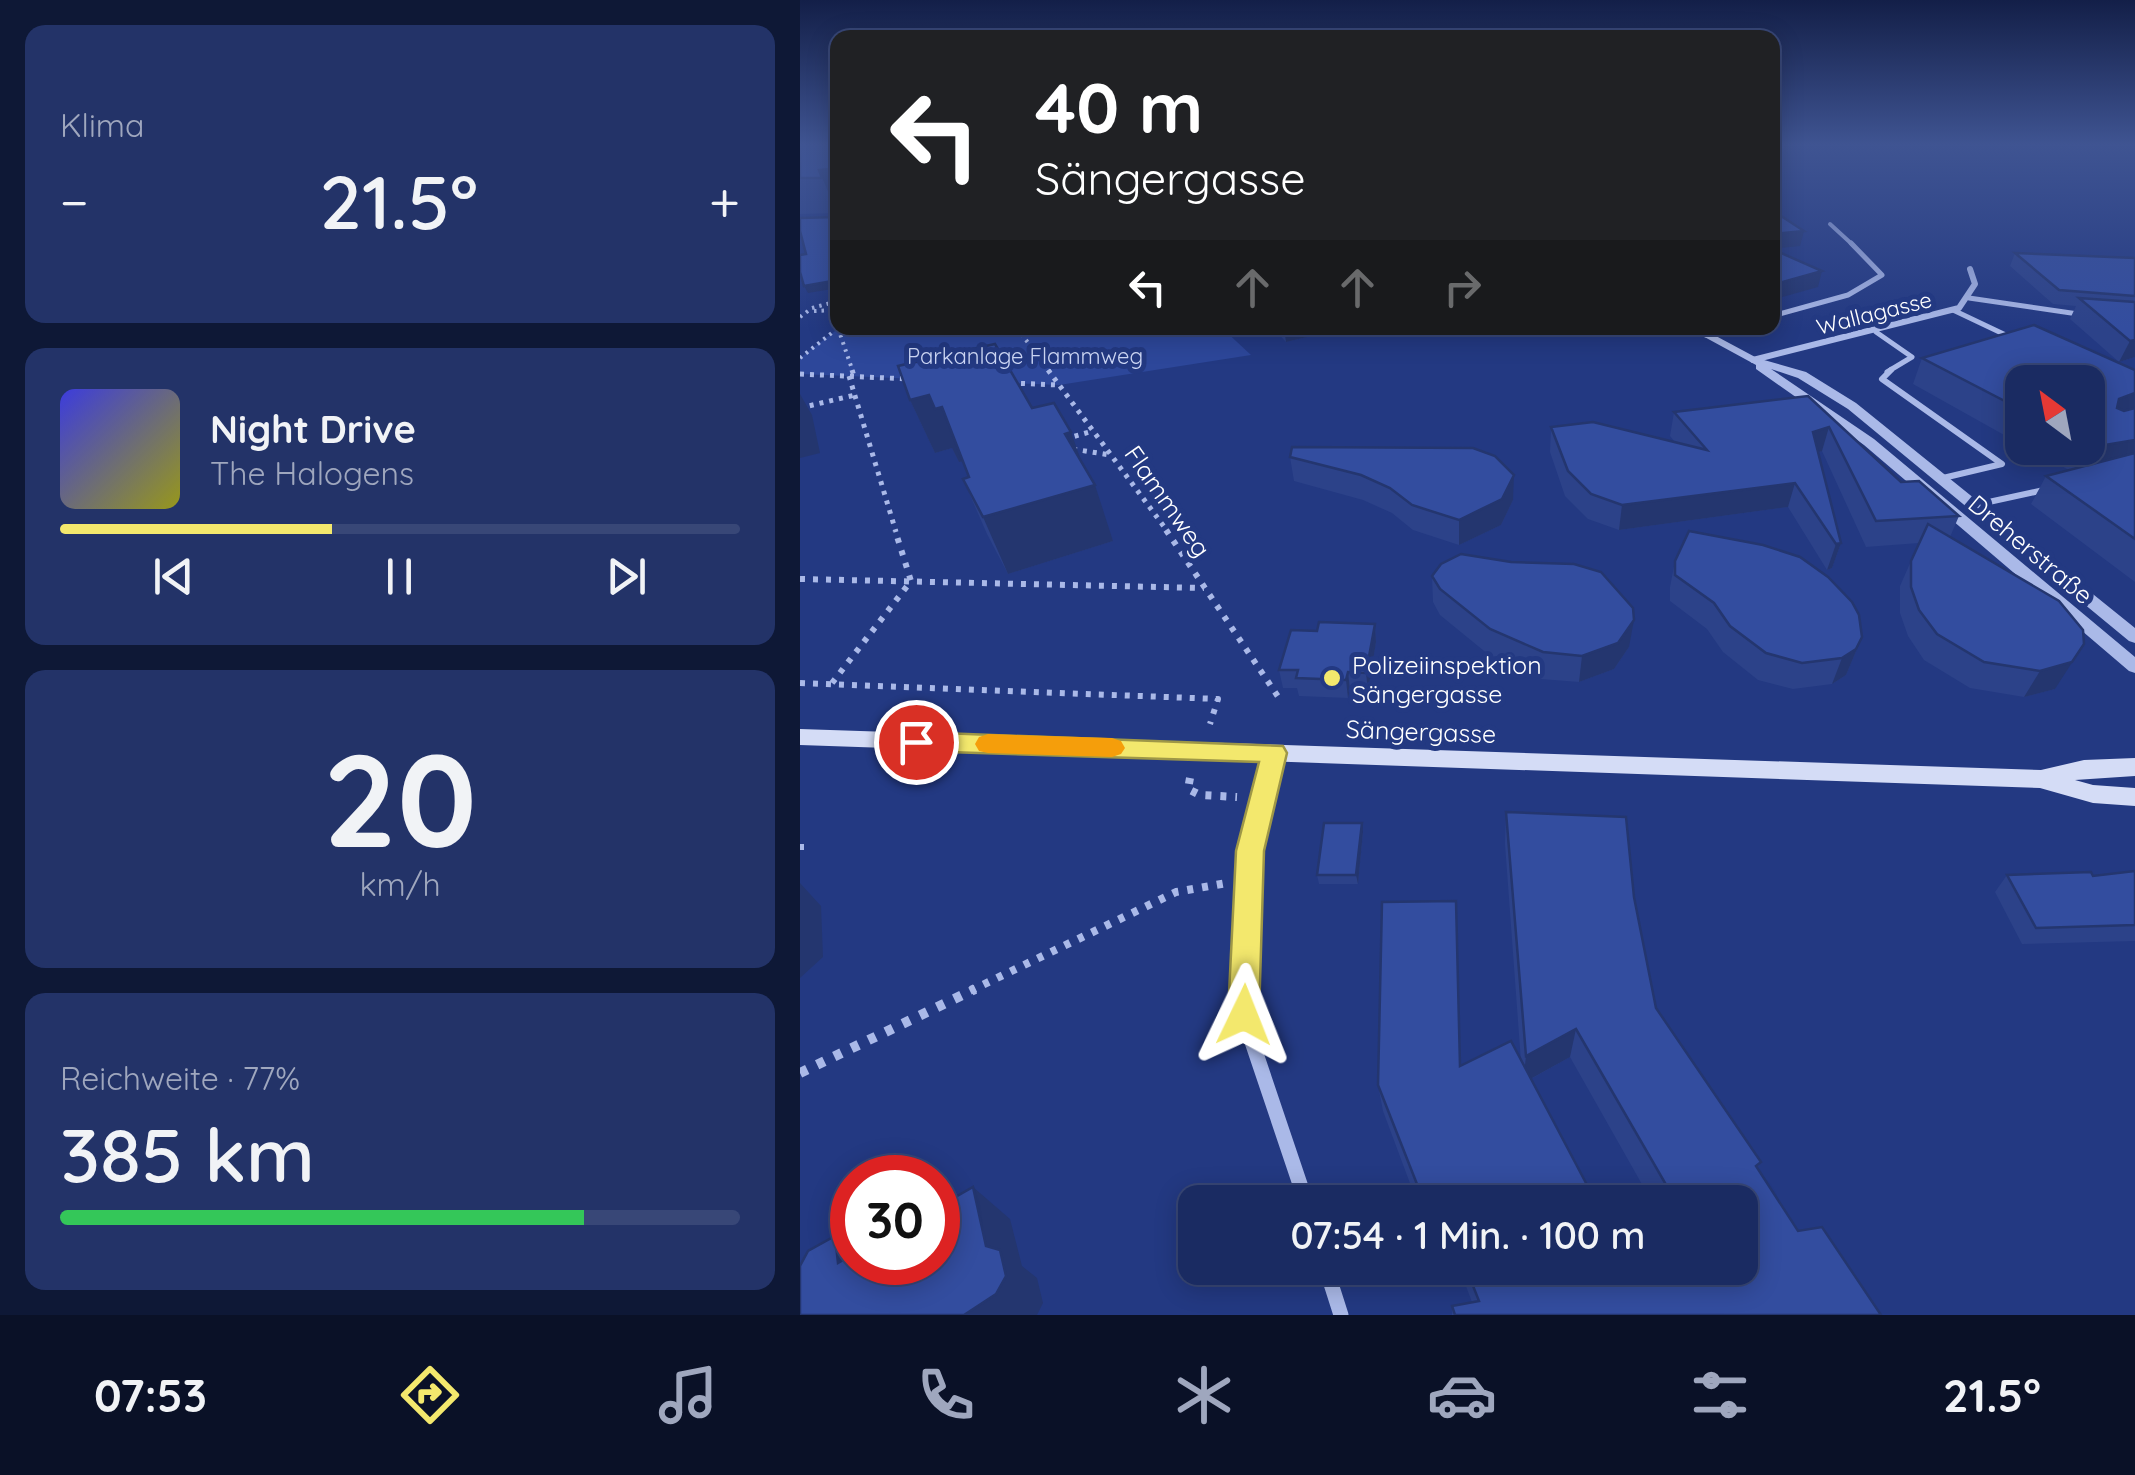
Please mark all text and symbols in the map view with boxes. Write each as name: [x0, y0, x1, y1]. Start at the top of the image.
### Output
text: 40 m: [1035, 63, 1203, 151]
icon: left: [870, 70, 1000, 200]
text: Klima: [60, 105, 144, 145]
text: Sängergasse: [1035, 150, 1306, 206]
text: 21.5°: [320, 154, 478, 248]
text: −: [60, 167, 89, 236]
text: +: [709, 167, 740, 236]
icon: left: [1120, 260, 1175, 315]
icon: ahead: [1225, 260, 1280, 315]
icon: ahead: [1330, 260, 1385, 315]
icon: right: [1435, 260, 1490, 315]
street label: Wallagasse: [1813, 285, 1935, 341]
park label: Parkanlage Flammweg: [907, 342, 1143, 370]
north arrow: [2005, 365, 2105, 465]
map controls: [2005, 365, 2105, 465]
text: Night Drive: [210, 405, 416, 453]
street label: Flammweg: [1118, 439, 1218, 563]
text: The Halogens: [210, 453, 414, 493]
street label: Dreherstraße: [1962, 488, 2100, 610]
icon: previous: [146, 549, 201, 604]
icon: pause: [372, 549, 427, 604]
icon: next: [599, 549, 654, 604]
place label: Polizeiinspektion Sängergasse: [1352, 649, 1542, 709]
marker: Polizeiinspektion Sängergasse: [1321, 667, 1343, 689]
pin: [874, 700, 959, 785]
street label: Sängergasse: [1345, 713, 1497, 749]
icon: arrive: [889, 715, 944, 770]
text: 20: [323, 717, 477, 880]
text: km/h: [359, 864, 441, 904]
position arrow: [1192, 963, 1296, 1067]
text: Reichweite · 77%: [60, 1058, 300, 1098]
text: 385 km: [60, 1107, 315, 1201]
speed limit sign: 30: [830, 1155, 960, 1285]
text: 07:54 · 1 Min. · 100 m: [1291, 1211, 1645, 1259]
icon: directions: [395, 1360, 465, 1430]
icon: music: [653, 1360, 723, 1430]
icon: phone: [911, 1360, 981, 1430]
icon: climate: [1169, 1360, 1239, 1430]
icon: car: [1427, 1360, 1497, 1430]
icon: filters: [1685, 1360, 1755, 1430]
text: 07:53: [94, 1367, 207, 1423]
text: 21.5°: [1943, 1367, 2041, 1423]

